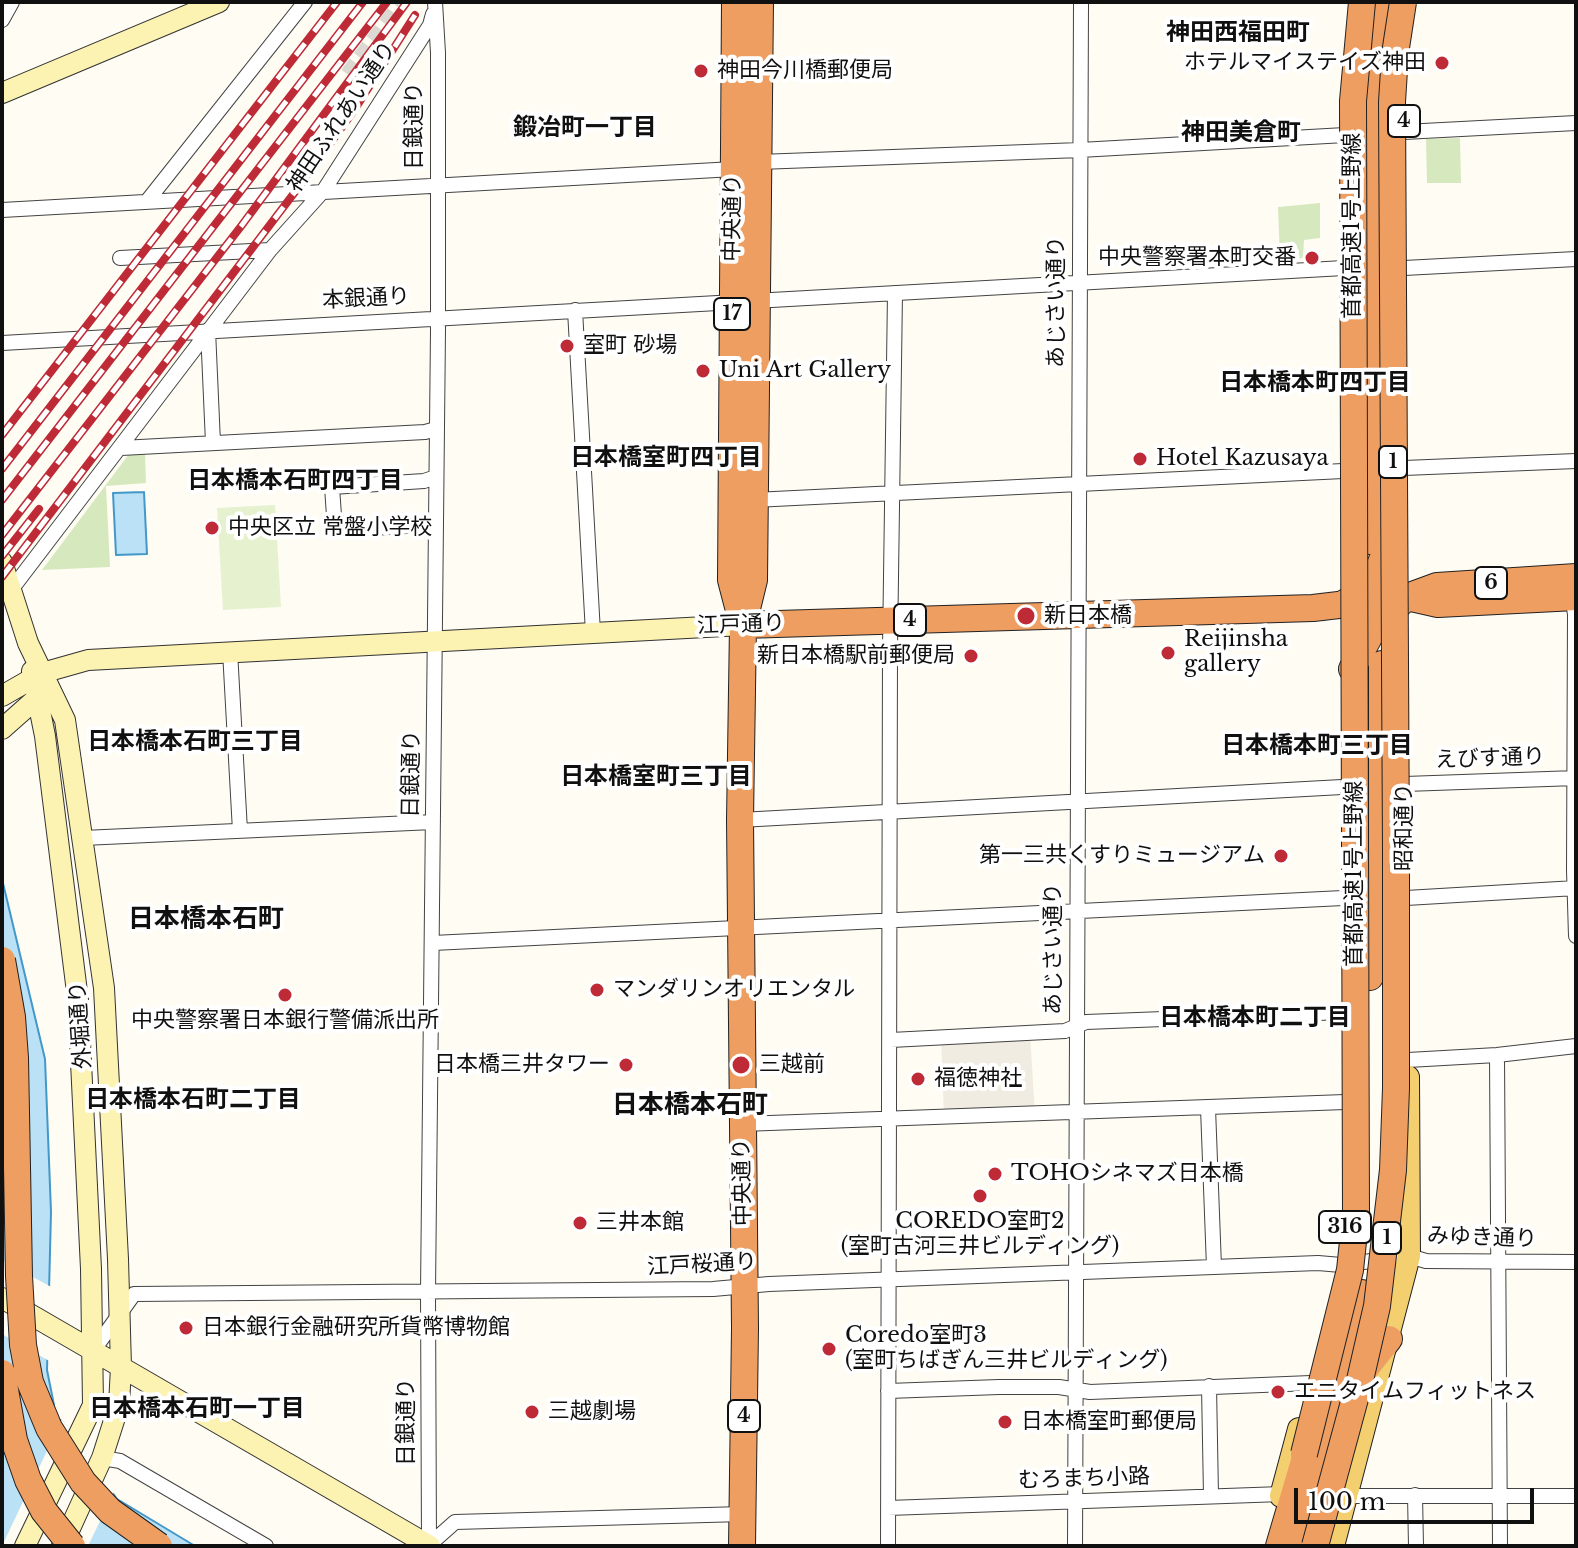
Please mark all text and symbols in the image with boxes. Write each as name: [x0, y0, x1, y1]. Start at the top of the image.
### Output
district label: 神田西福田町: [1166, 19, 1310, 47]
street label: 神田ふれあい通り: [282, 37, 402, 197]
place label: ホテルマイステイズ神田: [1184, 50, 1426, 76]
marker: ホテルマイステイズ神田: [1433, 54, 1451, 72]
place label: 神田今川橋郵便局: [717, 58, 893, 84]
marker: 神田今川橋郵便局: [692, 62, 710, 80]
street label: 日銀通り: [402, 82, 428, 170]
road number: 4: [1388, 105, 1420, 137]
district label: 鍛冶町一丁目: [513, 114, 657, 142]
district label: 神田美倉町: [1181, 119, 1301, 147]
street label: 首都高速1号上野線: [1340, 133, 1366, 319]
street label: 中央通り: [719, 174, 747, 262]
street label: あじさい通り: [1044, 236, 1070, 368]
place label: 中央警察署本町交番: [1098, 245, 1296, 271]
marker: 中央警察署本町交番: [1303, 249, 1321, 267]
street label: 本銀通り: [321, 284, 411, 314]
road number: 17: [714, 298, 750, 330]
place label: 室町 砂場: [583, 333, 677, 359]
marker: 室町 砂場: [558, 337, 576, 355]
place label: Uni Art Gallery: [719, 358, 891, 384]
marker: Uni Art Gallery: [694, 362, 712, 380]
district label: 日本橋本町四丁目: [1219, 369, 1411, 397]
district label: 日本橋室町四丁目: [570, 444, 762, 472]
place label: Hotel Kazusaya: [1156, 446, 1329, 472]
road number: 1: [1379, 446, 1407, 478]
marker: Hotel Kazusaya: [1131, 450, 1149, 468]
district label: 日本橋本石町四丁目: [187, 467, 403, 495]
place label: 中央区立 常盤小学校: [228, 515, 432, 541]
marker: 中央区立 常盤小学校: [203, 519, 221, 537]
road number: 6: [1475, 567, 1507, 599]
place label: 新日本橋: [1044, 603, 1132, 629]
road number: 4: [894, 604, 926, 636]
marker: 新日本橋: [1015, 605, 1037, 627]
street label: 江戸通り: [697, 610, 785, 640]
place label: Reijinsha gallery: [1184, 627, 1288, 678]
place label: 新日本橋駅前郵便局: [757, 643, 955, 669]
marker: Reijinsha gallery: [1159, 644, 1177, 662]
marker: 新日本橋駅前郵便局: [962, 647, 980, 665]
district label: 日本橋本石町三丁目: [87, 728, 303, 756]
street label: 日銀通り: [398, 730, 426, 818]
district label: 日本橋本町三丁目: [1221, 732, 1413, 760]
street label: えびす通り: [1435, 744, 1545, 774]
district label: 日本橋室町三丁目: [560, 763, 752, 791]
street label: 首都高速1号上野線: [1342, 781, 1368, 967]
street label: 昭和通り: [1392, 783, 1418, 871]
place label: 第一三共くすりミュージアム: [979, 843, 1265, 869]
marker: 第一三共くすりミュージアム: [1272, 847, 1290, 865]
street label: あじさい通り: [1041, 883, 1067, 1015]
district label: 日本橋本石町: [128, 904, 284, 936]
place label: マンダリンオリエンタル: [613, 977, 855, 1003]
street label: 外堀通り: [65, 980, 97, 1070]
marker: マンダリンオリエンタル: [588, 981, 606, 999]
marker: 中央警察署日本銀行警備派出所: [276, 986, 294, 1004]
district label: 日本橋本町二丁目: [1159, 1004, 1351, 1032]
place label: 中央警察署日本銀行警備派出所: [131, 1008, 439, 1034]
place label: 日本橋三井タワー: [434, 1052, 610, 1078]
place label: 三越前: [759, 1052, 825, 1078]
marker: 三越前: [730, 1054, 752, 1076]
marker: 日本橋三井タワー: [617, 1056, 635, 1074]
place label: 福徳神社: [934, 1066, 1022, 1092]
marker: 福徳神社: [909, 1070, 927, 1088]
district label: 日本橋本石町二丁目: [85, 1086, 301, 1114]
district label: 日本橋本石町: [612, 1090, 768, 1122]
street label: 中央通り: [729, 1138, 757, 1226]
place label: TOHOシネマズ日本橋: [1011, 1161, 1244, 1187]
marker: TOHOシネマズ日本橋: [986, 1165, 1004, 1183]
marker: COREDO室町2 (室町古河三井ビルディング): [971, 1187, 989, 1205]
place label: COREDO室町2 (室町古河三井ビルディング): [841, 1209, 1119, 1260]
place label: 三井本館: [596, 1210, 684, 1236]
road number: 316: [1319, 1211, 1371, 1243]
marker: 三井本館: [571, 1214, 589, 1232]
road number: 1: [1373, 1222, 1401, 1254]
street label: みゆき通り: [1427, 1223, 1537, 1253]
street label: 江戸桜通り: [646, 1249, 758, 1281]
place label: 日本銀行金融研究所貨幣博物館: [202, 1315, 510, 1341]
marker: 日本銀行金融研究所貨幣博物館: [177, 1319, 195, 1337]
place label: Coredo室町3 (室町ちばぎん三井ビルディング): [845, 1323, 1168, 1374]
marker: Coredo室町3 (室町ちばぎん三井ビルディング): [820, 1340, 838, 1358]
street label: 日銀通り: [394, 1378, 420, 1466]
place label: エニタイムフィットネス: [1294, 1379, 1536, 1405]
marker: エニタイムフィットネス: [1269, 1383, 1287, 1401]
district label: 日本橋本石町一丁目: [89, 1395, 305, 1423]
place label: 三越劇場: [548, 1399, 636, 1425]
road number: 4: [728, 1400, 760, 1432]
marker: 三越劇場: [523, 1403, 541, 1421]
place label: 日本橋室町郵便局: [1021, 1409, 1197, 1435]
marker: 日本橋室町郵便局: [996, 1413, 1014, 1431]
street label: むろまち小路: [1018, 1464, 1150, 1494]
scale bar: [1298, 1472, 1538, 1522]
text: 100 m: [1308, 1487, 1386, 1516]

